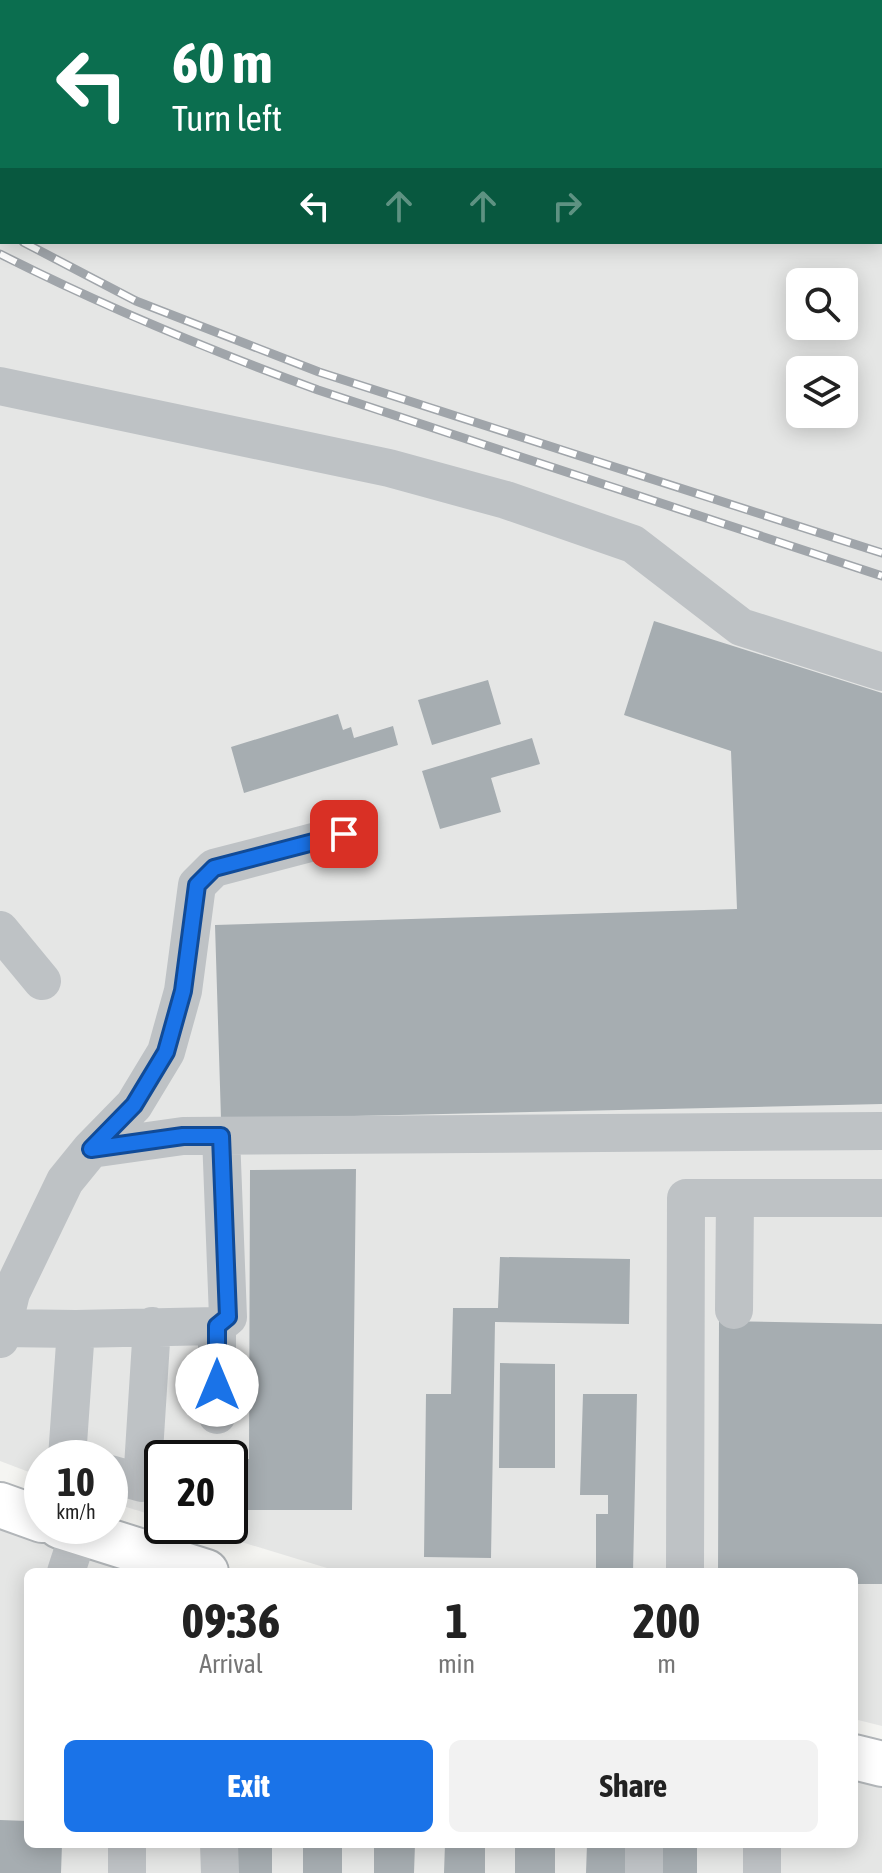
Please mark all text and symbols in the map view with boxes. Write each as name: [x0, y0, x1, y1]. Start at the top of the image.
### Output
text: 60 m: [172, 31, 273, 95]
icon: left: [40, 32, 144, 136]
text: Turn left: [172, 97, 282, 139]
icon: left: [293, 184, 337, 228]
icon: ahead: [377, 184, 421, 228]
icon: ahead: [461, 184, 505, 228]
icon: right: [545, 184, 589, 228]
map controls: [786, 268, 858, 428]
button: search: [786, 268, 858, 340]
button: layers: [786, 356, 858, 428]
pin: [310, 800, 378, 868]
icon: arrive: [322, 812, 366, 856]
position arrow: [175, 1343, 259, 1427]
speed limit sign: 20: [144, 1440, 248, 1544]
text: 10: [57, 1459, 95, 1504]
text: km/h: [56, 1500, 96, 1523]
text: 09:36: [182, 1593, 280, 1648]
text: 1: [445, 1593, 468, 1648]
text: 200: [633, 1593, 700, 1648]
text: Arrival: [199, 1649, 263, 1679]
text: min: [438, 1649, 475, 1679]
text: m: [657, 1649, 676, 1679]
button: Exit: [64, 1740, 433, 1832]
button: Share: [449, 1740, 818, 1832]

